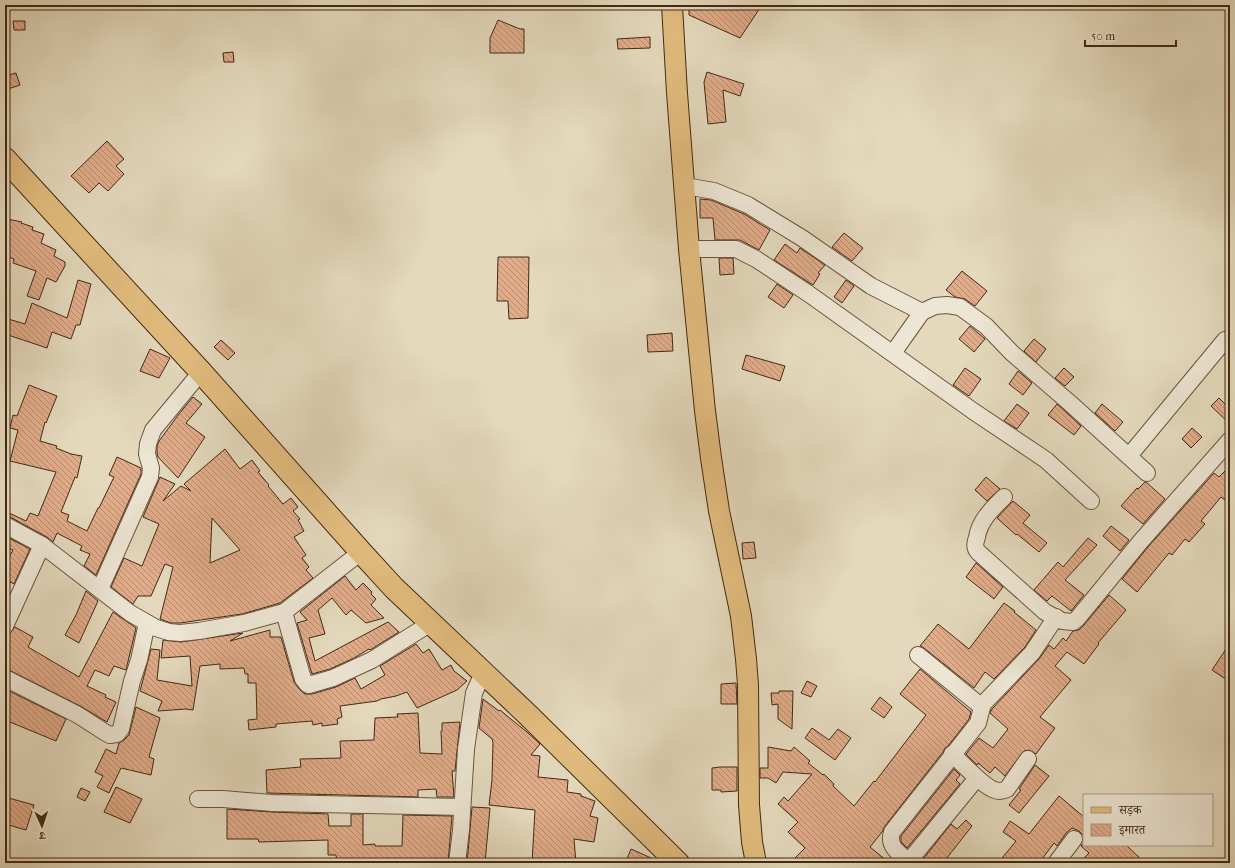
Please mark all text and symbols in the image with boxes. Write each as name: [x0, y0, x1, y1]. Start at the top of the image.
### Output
scale bar: [1085, 22, 1176, 48]
text: 50 m: [1091, 29, 1115, 43]
legend: [1083, 794, 1213, 846]
text: सड़क: [1118, 803, 1143, 817]
north arrow: [22, 806, 62, 846]
text: इमारत: [1118, 823, 1146, 837]
text: उ: [38, 829, 47, 842]

